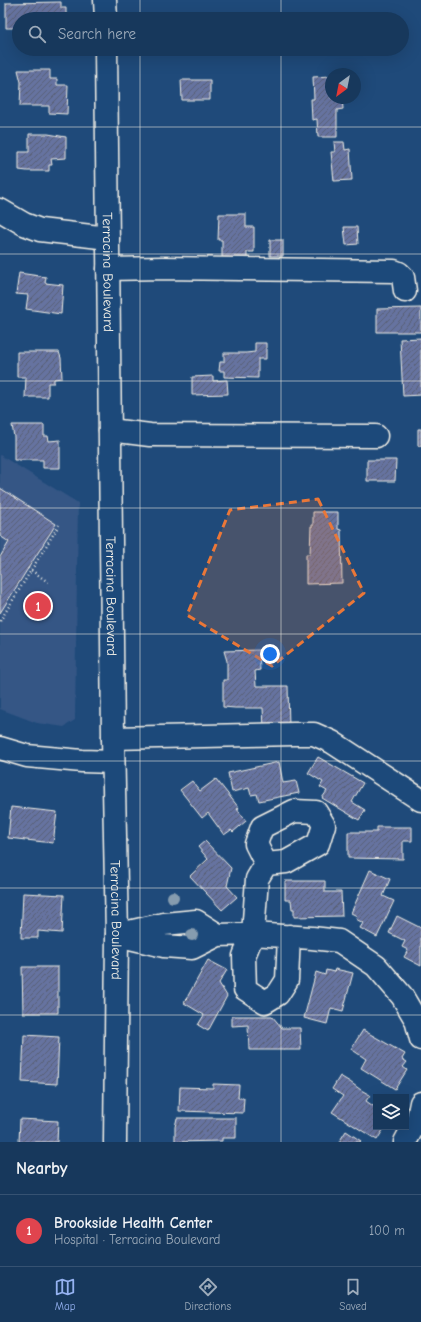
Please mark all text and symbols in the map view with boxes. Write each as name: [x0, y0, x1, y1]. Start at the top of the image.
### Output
search box: [12, 12, 409, 56]
icon: search: [26, 23, 48, 45]
text: Search here: [58, 25, 136, 43]
north arrow: [325, 68, 361, 104]
street label: Terracina Boulevard: [99, 212, 117, 332]
street label: Terracina Boulevard: [102, 536, 120, 656]
pin: 1: [25, 591, 51, 621]
your location: [260, 644, 280, 664]
street label: Terracina Boulevard: [106, 860, 125, 980]
map controls: [373, 1094, 409, 1130]
button: layers: [373, 1094, 409, 1130]
text: Nearby: [16, 1159, 67, 1178]
text: Brookside Health Center: [54, 1214, 212, 1232]
text: 1: [26, 1223, 32, 1238]
text: 100 m: [369, 1223, 405, 1238]
text: Hospital · Terracina Boulevard: [54, 1232, 220, 1247]
tab: Map: [54, 1276, 76, 1313]
tab: Directions: [184, 1276, 231, 1313]
tab: Saved: [339, 1276, 367, 1313]

